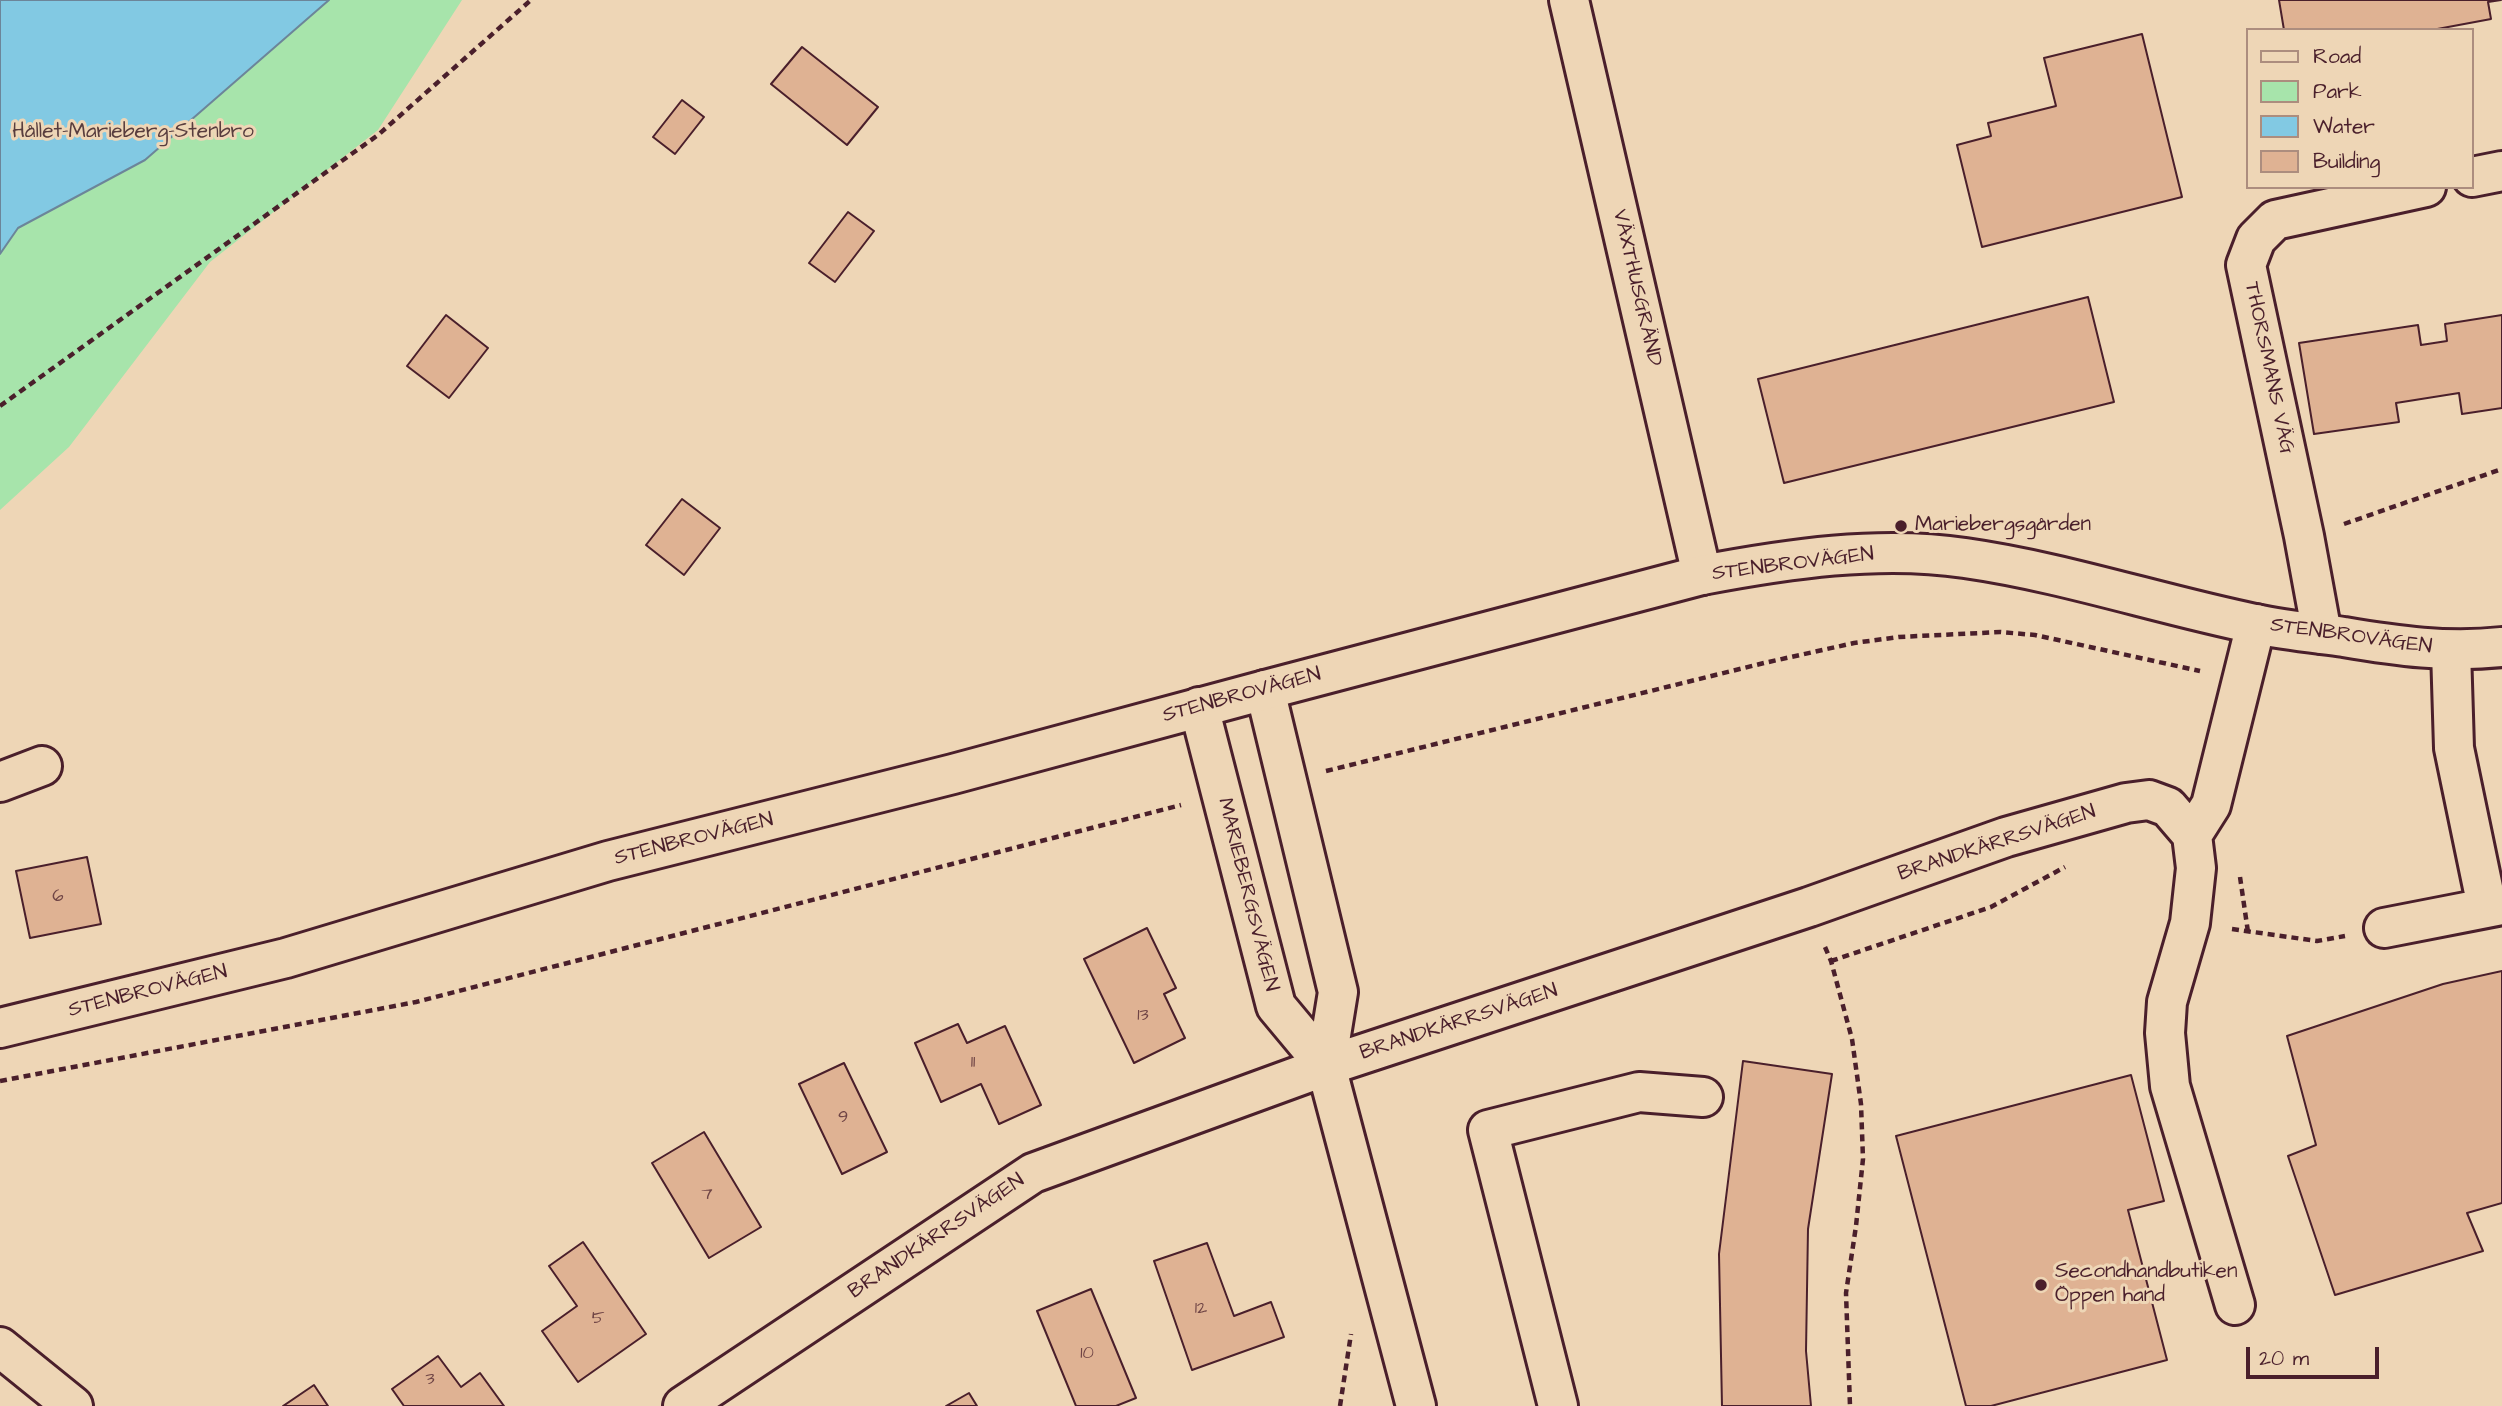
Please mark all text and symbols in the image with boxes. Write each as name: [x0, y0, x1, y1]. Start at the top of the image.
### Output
legend: [2246, 28, 2474, 189]
text: Road: [2313, 42, 2361, 71]
text: Park: [2313, 77, 2362, 106]
text: Water: [2313, 112, 2375, 141]
park label: Hållet-Marieberg-Stenbro: [12, 120, 254, 146]
text: Building: [2313, 147, 2380, 176]
street label: VÄXTHUSGRÄND: [1606, 207, 1666, 369]
street label: THORSMANS VÄG: [2237, 280, 2299, 456]
place label: Mariebergsgården: [1915, 513, 2091, 539]
marker: Mariebergsgården: [1893, 518, 1909, 534]
street label: STENBROVÄGEN: [1711, 543, 1875, 587]
street label: STENBROVÄGEN: [2269, 613, 2433, 661]
street label: STENBROVÄGEN: [1160, 663, 1324, 729]
street label: MARIEBERGSVÄGEN: [1211, 796, 1283, 994]
street label: BRANDKÄRRSVÄGEN: [1895, 800, 2099, 888]
street label: STENBROVÄGEN: [612, 808, 776, 872]
house number: 6: [52, 886, 64, 908]
street label: STENBROVÄGEN: [66, 960, 230, 1024]
street label: BRANDKÄRRSVÄGEN: [1357, 979, 1561, 1067]
house number: 13: [1137, 1005, 1149, 1027]
house number: 11: [971, 1052, 975, 1074]
house number: 9: [838, 1107, 848, 1129]
street label: BRANDKÄRRSVÄGEN: [844, 1169, 1030, 1305]
house number: 7: [701, 1184, 713, 1206]
place label: Secondhandbutiken Öppen hand: [2055, 1260, 2237, 1310]
marker: Secondhandbutiken Öppen hand: [2033, 1277, 2049, 1293]
house number: 12: [1195, 1298, 1207, 1320]
house number: 5: [592, 1308, 604, 1330]
scale bar: [2250, 1332, 2383, 1376]
house number: 10: [1080, 1343, 1094, 1365]
text: 20 m: [2259, 1344, 2309, 1373]
house number: 3: [425, 1369, 435, 1391]

